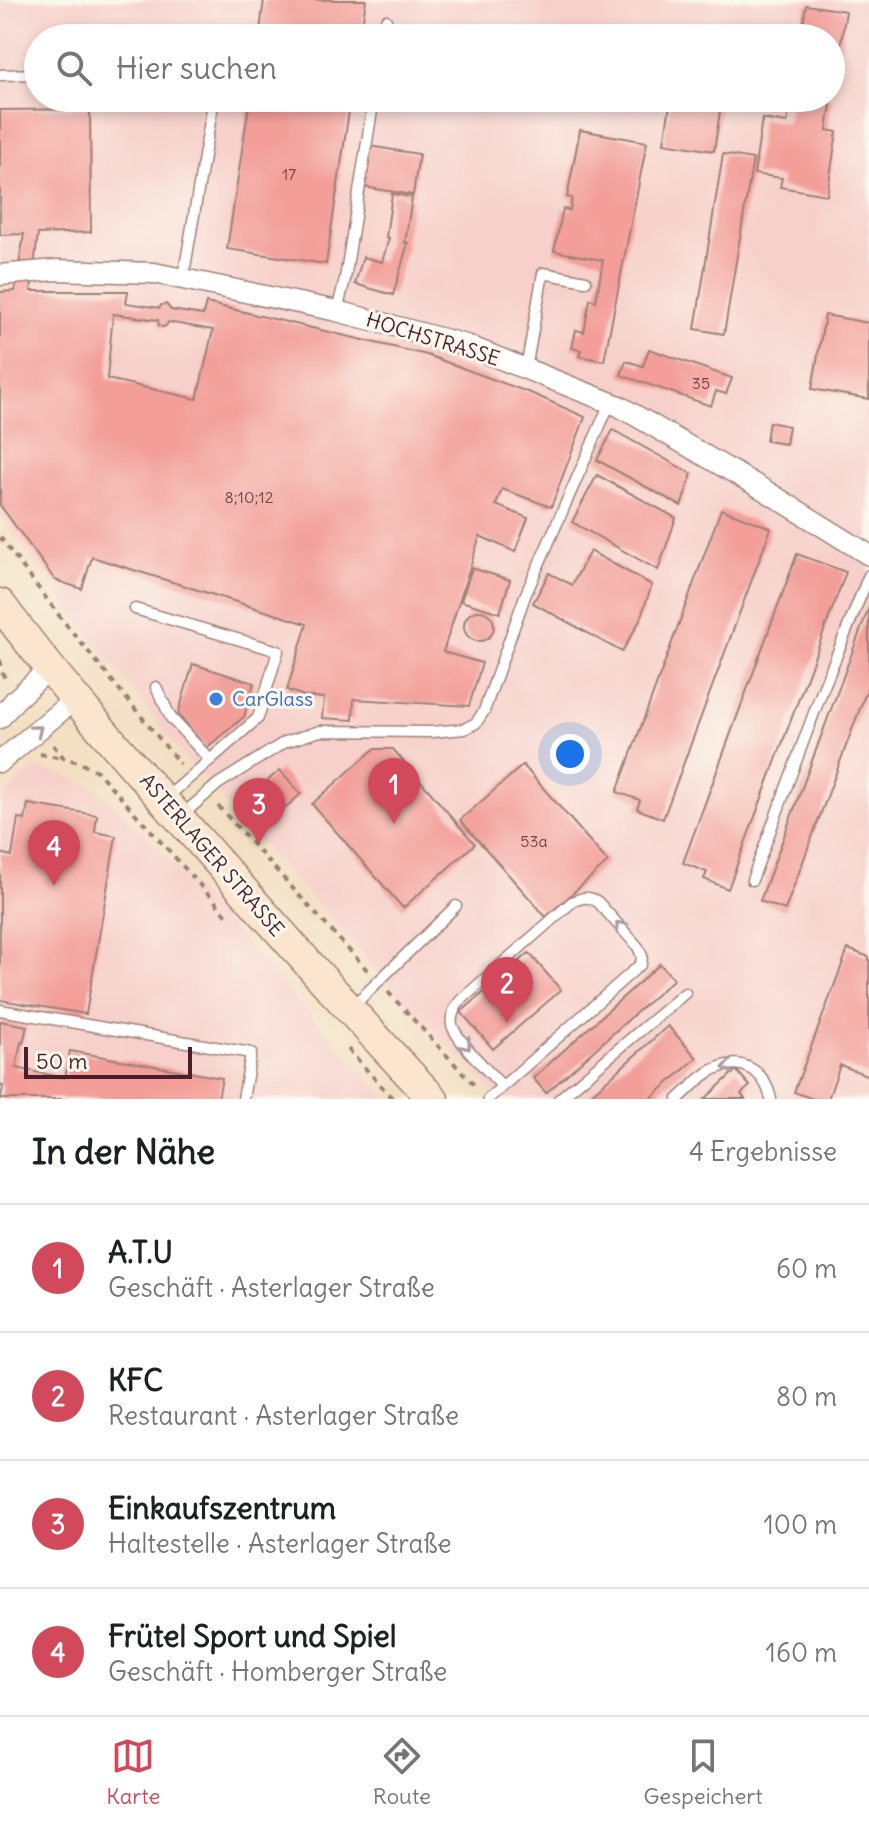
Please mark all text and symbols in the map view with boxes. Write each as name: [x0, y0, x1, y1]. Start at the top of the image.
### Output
search box: [24, 24, 845, 112]
icon: search: [52, 46, 96, 90]
text: Hier suchen: [116, 49, 277, 87]
house number: 17: [282, 164, 296, 184]
street label: HOCHSTRASSE: [363, 306, 503, 371]
house number: 35: [692, 373, 710, 393]
house number: 8;10;12: [225, 487, 274, 507]
place label: CarGlass: [232, 686, 313, 711]
marker: CarGlass: [207, 690, 225, 708]
one-way arrow: [28, 725, 42, 740]
your location: [550, 734, 590, 774]
pin: 1: [368, 758, 420, 824]
street label: ASTERLAGER STRASSE: [135, 768, 290, 941]
pin: 3: [233, 778, 285, 844]
pin: 4: [28, 820, 80, 886]
house number: 53a: [520, 831, 548, 851]
one-way arrow: [615, 920, 629, 935]
pin: 2: [481, 957, 533, 1023]
one-way arrow: [456, 1035, 471, 1050]
scale bar: [24, 1043, 192, 1079]
text: 50 m: [36, 1047, 88, 1075]
one-way arrow: [722, 1058, 735, 1075]
text: In der Nähe: [32, 1130, 215, 1173]
text: 4 Ergebnisse: [689, 1135, 837, 1168]
text: A.T.U: [108, 1233, 173, 1271]
text: 1: [53, 1252, 63, 1285]
text: 60 m: [776, 1252, 837, 1285]
text: Geschäft · Asterlager Straße: [108, 1271, 435, 1304]
text: KFC: [108, 1361, 163, 1399]
text: 2: [51, 1380, 65, 1413]
text: 80 m: [776, 1380, 837, 1413]
text: Restaurant · Asterlager Straße: [108, 1399, 459, 1432]
text: Einkaufszentrum: [108, 1489, 336, 1527]
text: 3: [51, 1508, 65, 1541]
text: 100 m: [763, 1508, 837, 1541]
text: Haltestelle · Asterlager Straße: [108, 1527, 452, 1560]
text: Frütel Sport und Spiel: [108, 1617, 396, 1655]
text: 4: [50, 1636, 66, 1669]
text: 160 m: [766, 1636, 837, 1669]
text: Geschäft · Homberger Straße: [108, 1655, 447, 1688]
tab: Karte: [106, 1734, 160, 1810]
tab: Route: [373, 1734, 431, 1810]
tab: Gespeichert: [643, 1734, 763, 1810]

